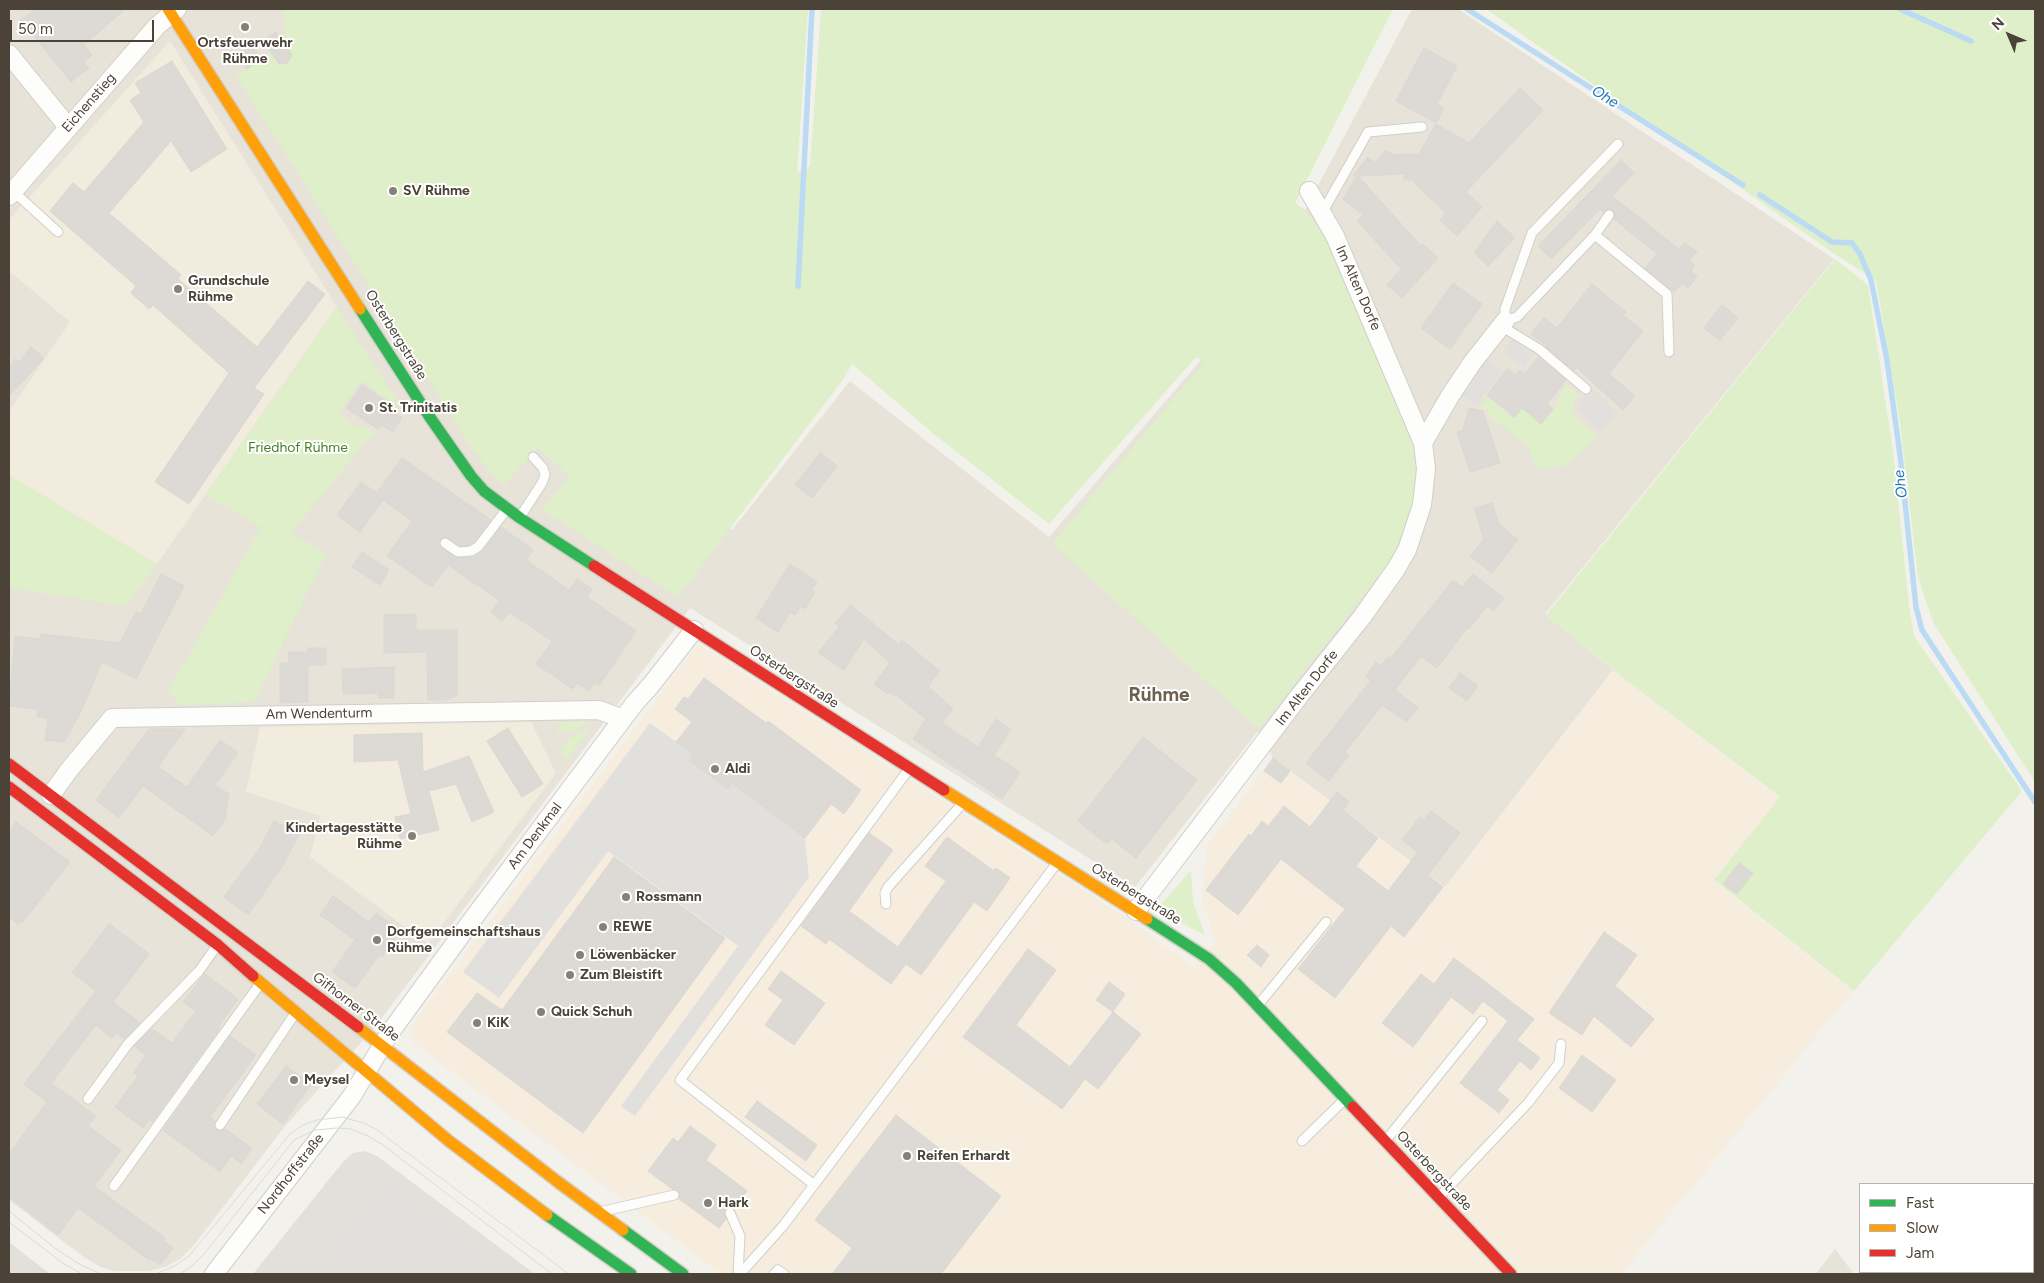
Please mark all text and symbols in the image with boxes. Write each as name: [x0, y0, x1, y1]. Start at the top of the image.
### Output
scale bar: [12, 10, 156, 42]
north arrow: [1984, 10, 2034, 60]
text: N: [1988, 14, 2008, 34]
text: 50 m: [18, 20, 53, 38]
marker: Ortsfeuerwehr Rühme: [239, 21, 251, 33]
place label: Ortsfeuerwehr Rühme: [197, 35, 293, 68]
street label: Eichenstieg: [59, 70, 119, 136]
water label: Ohe: [1588, 82, 1622, 112]
place label: SV Rühme: [403, 183, 470, 199]
marker: SV Rühme: [387, 185, 399, 197]
street label: Im Alten Dorfe: [1332, 243, 1384, 333]
place label: Grundschule Rühme: [188, 273, 269, 306]
marker: Grundschule Rühme: [172, 283, 184, 295]
street label: Osterbergstraße: [362, 287, 430, 383]
place label: St. Trinitatis: [379, 400, 457, 416]
marker: St. Trinitatis: [363, 402, 375, 414]
park label: Friedhof Rühme: [248, 440, 348, 456]
water label: Ohe: [1890, 469, 1912, 499]
street label: Osterbergstraße: [746, 642, 842, 712]
street label: Im Alten Dorfe: [1272, 647, 1342, 729]
district label: Rühme: [1129, 684, 1189, 706]
street label: Am Wendenturm: [266, 705, 372, 723]
place label: Aldi: [725, 761, 750, 777]
marker: Aldi: [709, 763, 721, 775]
street label: Am Denkmal: [505, 799, 565, 873]
place label: Kindertagesstätte Rühme: [286, 820, 402, 852]
marker: Kindertagesstätte Rühme: [406, 830, 418, 842]
street label: Osterbergstraße: [1088, 860, 1184, 928]
place label: Rossmann: [636, 889, 702, 905]
marker: Rossmann: [620, 891, 632, 903]
place label: REWE: [613, 919, 652, 935]
marker: REWE: [597, 921, 609, 933]
place label: Dorfgemeinschaftshaus Rühme: [387, 924, 541, 956]
marker: Dorfgemeinschaftshaus Rühme: [371, 934, 383, 946]
place label: Löwenbäcker: [590, 947, 676, 963]
marker: Löwenbäcker: [574, 949, 586, 961]
place label: Zum Bleistift: [580, 967, 663, 983]
street label: Gifhorner Straße: [309, 969, 403, 1045]
marker: Zum Bleistift: [564, 969, 576, 981]
place label: Quick Schuh: [551, 1004, 632, 1020]
marker: Quick Schuh: [535, 1006, 547, 1018]
place label: KiK: [487, 1015, 509, 1031]
marker: KiK: [471, 1017, 483, 1029]
place label: Meysel: [304, 1072, 349, 1088]
marker: Meysel: [288, 1074, 300, 1086]
street label: Osterbergstraße: [1393, 1128, 1475, 1214]
street label: Nordhoffstraße: [254, 1130, 328, 1218]
place label: Reifen Erhardt: [917, 1148, 1010, 1164]
marker: Reifen Erhardt: [901, 1150, 913, 1162]
legend: [1859, 1183, 2034, 1273]
text: Fast: [1906, 1194, 1934, 1212]
place label: Hark: [718, 1195, 749, 1211]
marker: Hark: [702, 1197, 714, 1209]
text: Slow: [1906, 1219, 1939, 1237]
text: Jam: [1906, 1244, 1934, 1262]

